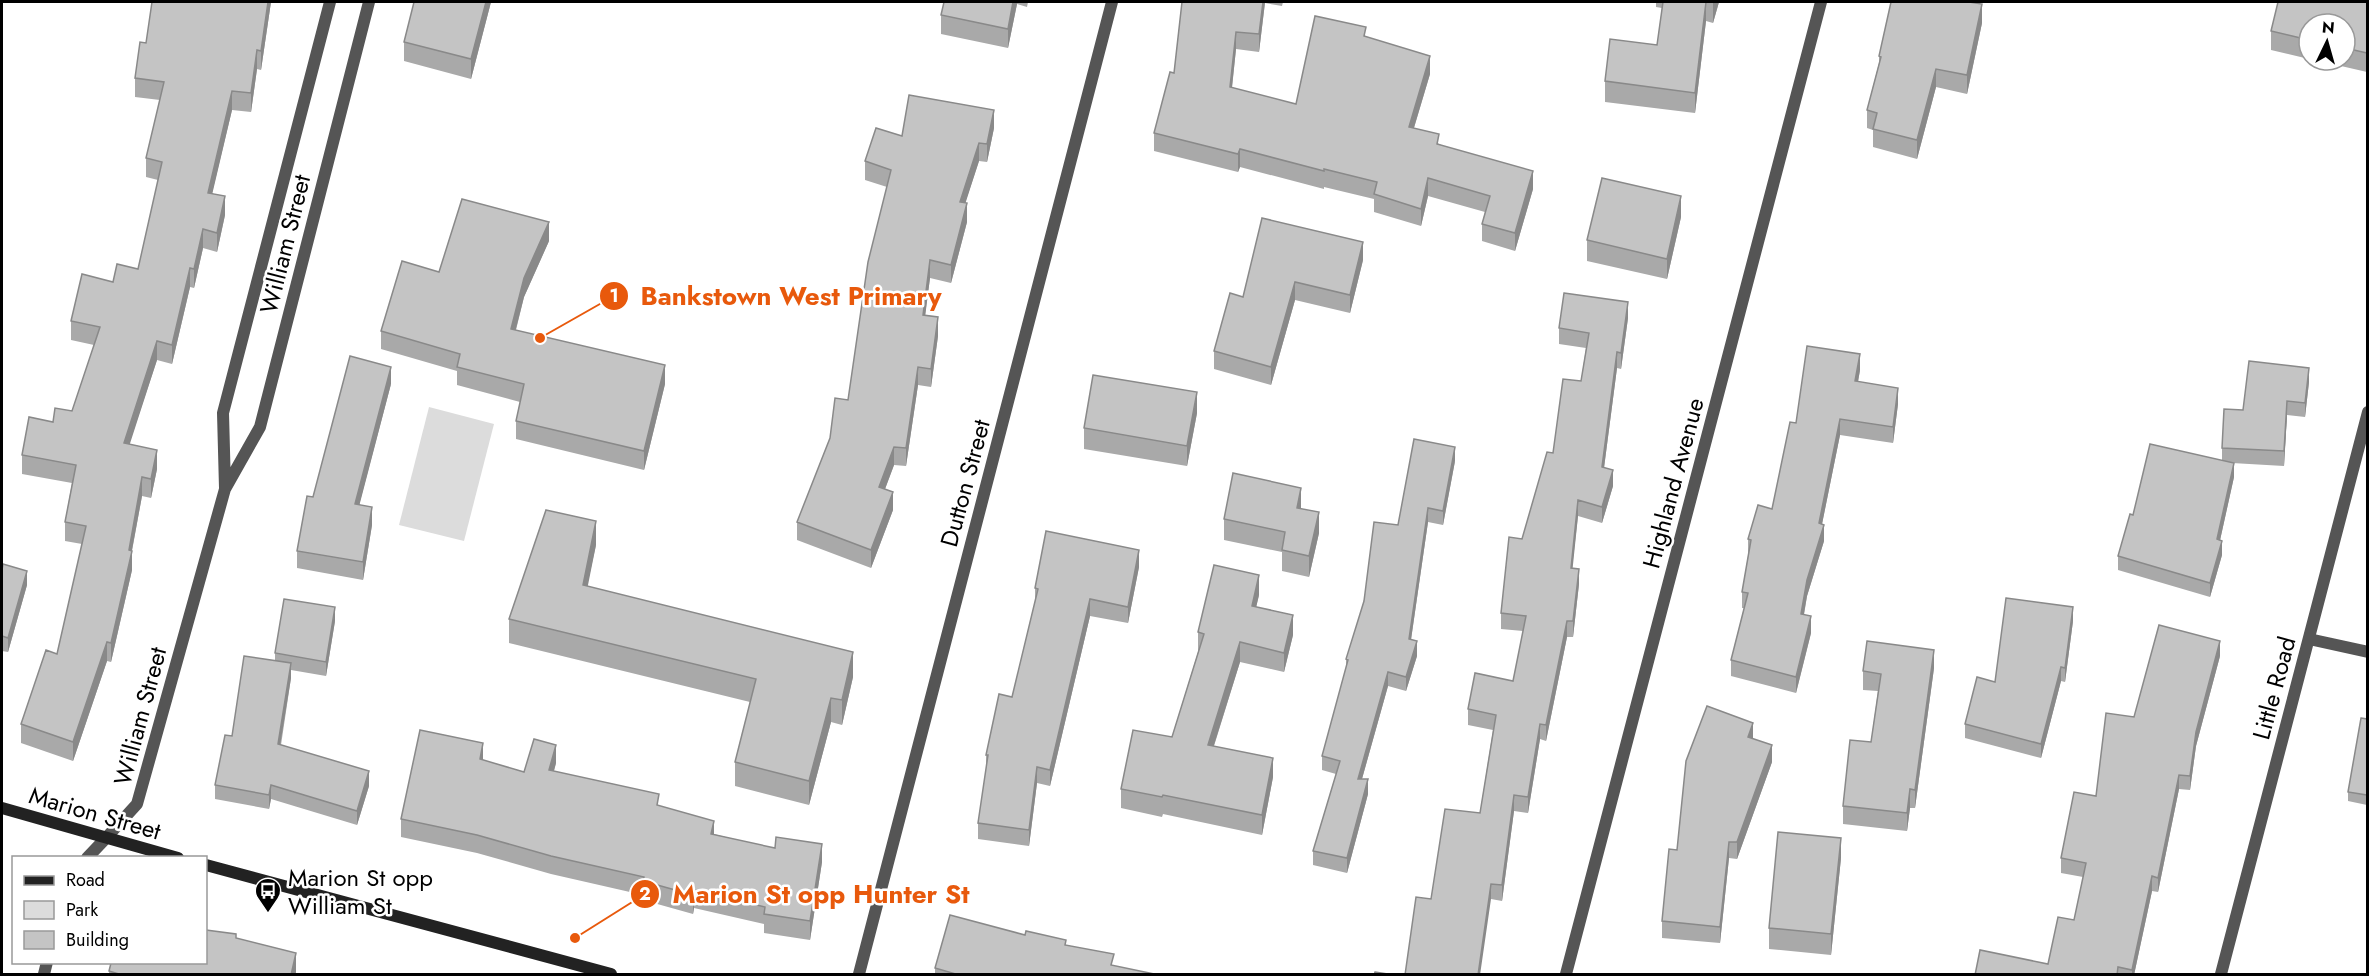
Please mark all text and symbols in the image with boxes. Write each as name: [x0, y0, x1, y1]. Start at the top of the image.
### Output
north arrow: [2297, 12, 2357, 72]
text: N: [2321, 16, 2336, 40]
street label: William Street: [251, 171, 319, 317]
callout: Bankstown West Primary: [599, 274, 954, 318]
text: Bankstown West Primary: [640, 277, 942, 315]
text: 1: [609, 283, 619, 309]
street label: Highland Avenue: [1633, 394, 1713, 572]
street label: Dutton Street: [931, 415, 999, 551]
street label: Little Road: [2243, 633, 2305, 743]
street label: William Street: [105, 643, 175, 789]
street label: Marion Street: [25, 777, 165, 849]
legend: [12, 856, 207, 964]
place label: Marion St opp William St: [288, 860, 433, 923]
text: Road: [66, 867, 105, 893]
callout: Marion St opp Hunter St: [630, 872, 982, 916]
text: Marion St opp Hunter St: [672, 875, 970, 913]
bus stop icon: Marion St opp William St: [253, 876, 283, 914]
text: 2: [639, 881, 651, 907]
text: Park: [66, 897, 98, 923]
text: Building: [66, 927, 129, 953]

